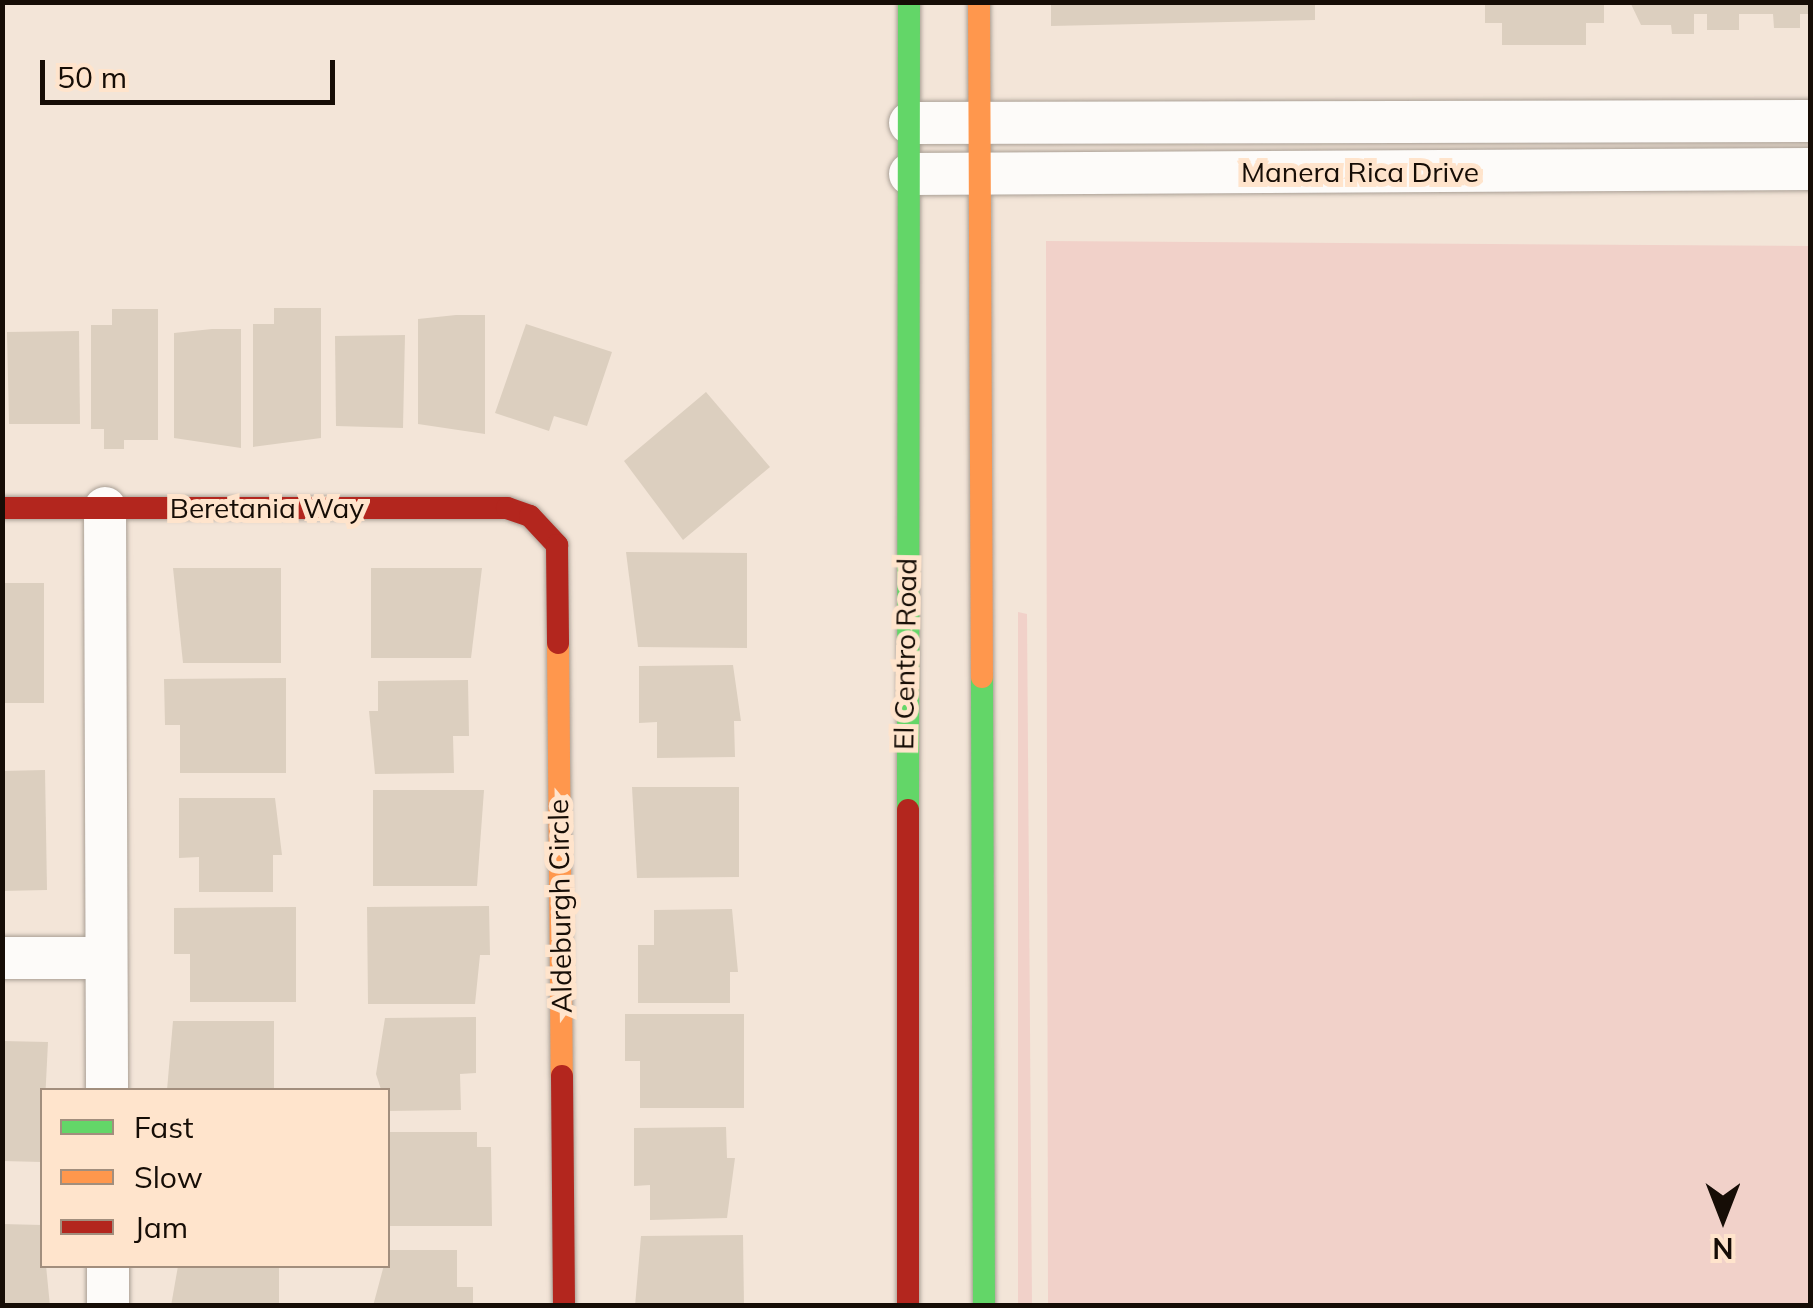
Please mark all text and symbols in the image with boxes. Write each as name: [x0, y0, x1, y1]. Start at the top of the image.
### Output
scale bar: [45, 40, 340, 102]
text: 50 m: [57, 58, 127, 96]
street label: Manera Rica Drive: [1241, 155, 1479, 189]
street label: Beretania Way: [170, 491, 364, 525]
street label: El Centro Road: [887, 558, 923, 750]
street label: Aldeburgh Circle: [541, 799, 579, 1013]
legend: [40, 1088, 390, 1268]
text: Fast: [134, 1108, 194, 1146]
text: Slow: [134, 1158, 203, 1196]
north arrow: [1673, 1168, 1773, 1268]
text: Jam: [134, 1208, 188, 1246]
text: N: [1712, 1231, 1734, 1266]

